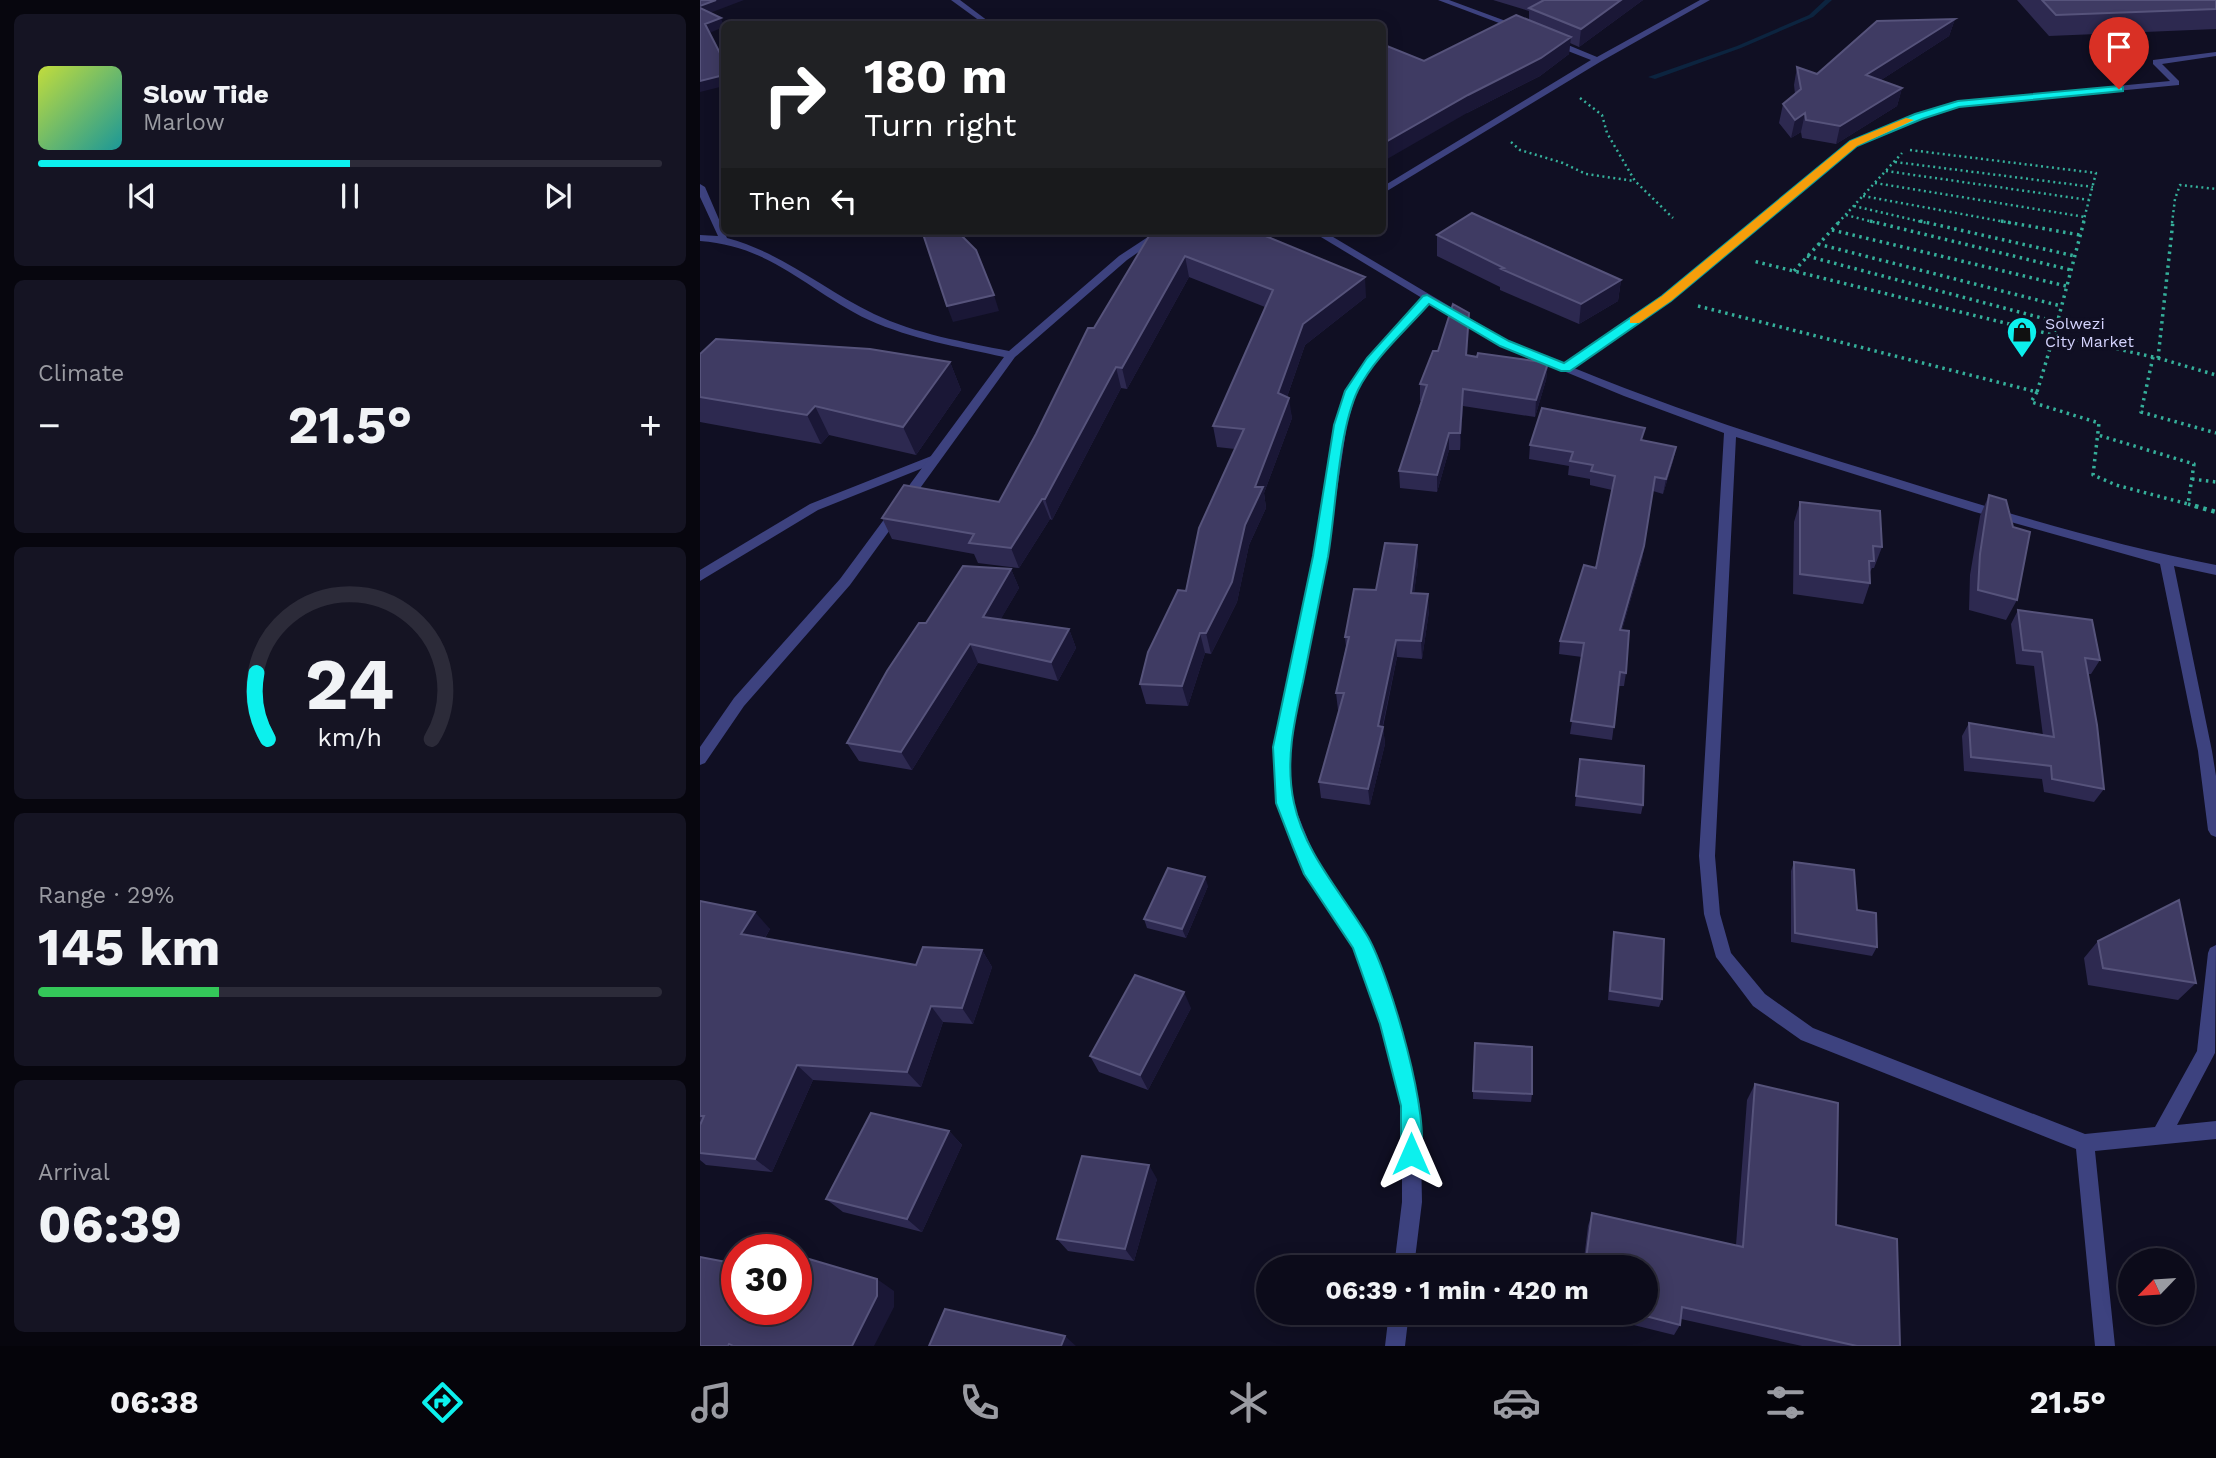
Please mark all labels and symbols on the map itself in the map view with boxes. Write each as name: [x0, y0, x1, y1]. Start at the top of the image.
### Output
pin: [2089, 17, 2149, 89]
place label: Solwezi City Market: [2045, 314, 2134, 351]
shop icon: Solwezi City Market: [2005, 315, 2039, 359]
position arrow: [1374, 1117, 1448, 1191]
speed limit sign: 30: [721, 1234, 812, 1325]
north arrow: [2118, 1248, 2194, 1325]

